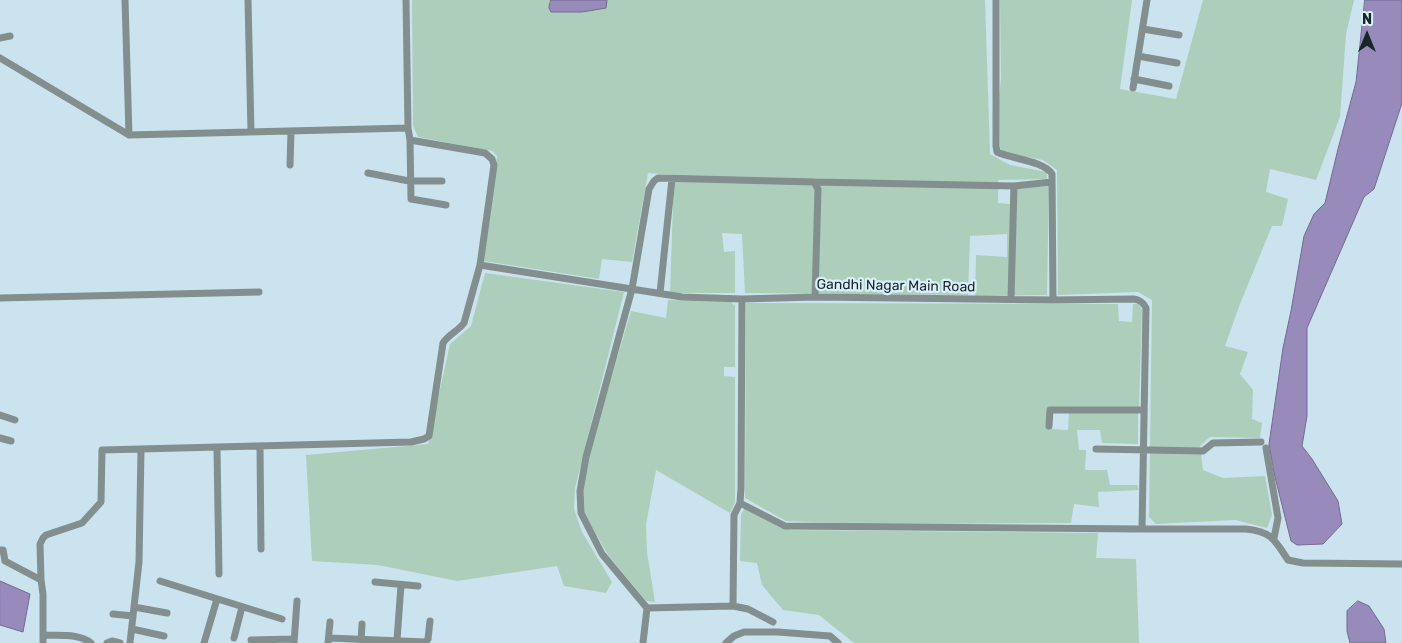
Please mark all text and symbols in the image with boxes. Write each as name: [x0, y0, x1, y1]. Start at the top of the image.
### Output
north arrow: [1342, 10, 1392, 60]
text: N: [1362, 11, 1372, 28]
street label: Gandhi Nagar Main Road: [816, 276, 976, 296]

